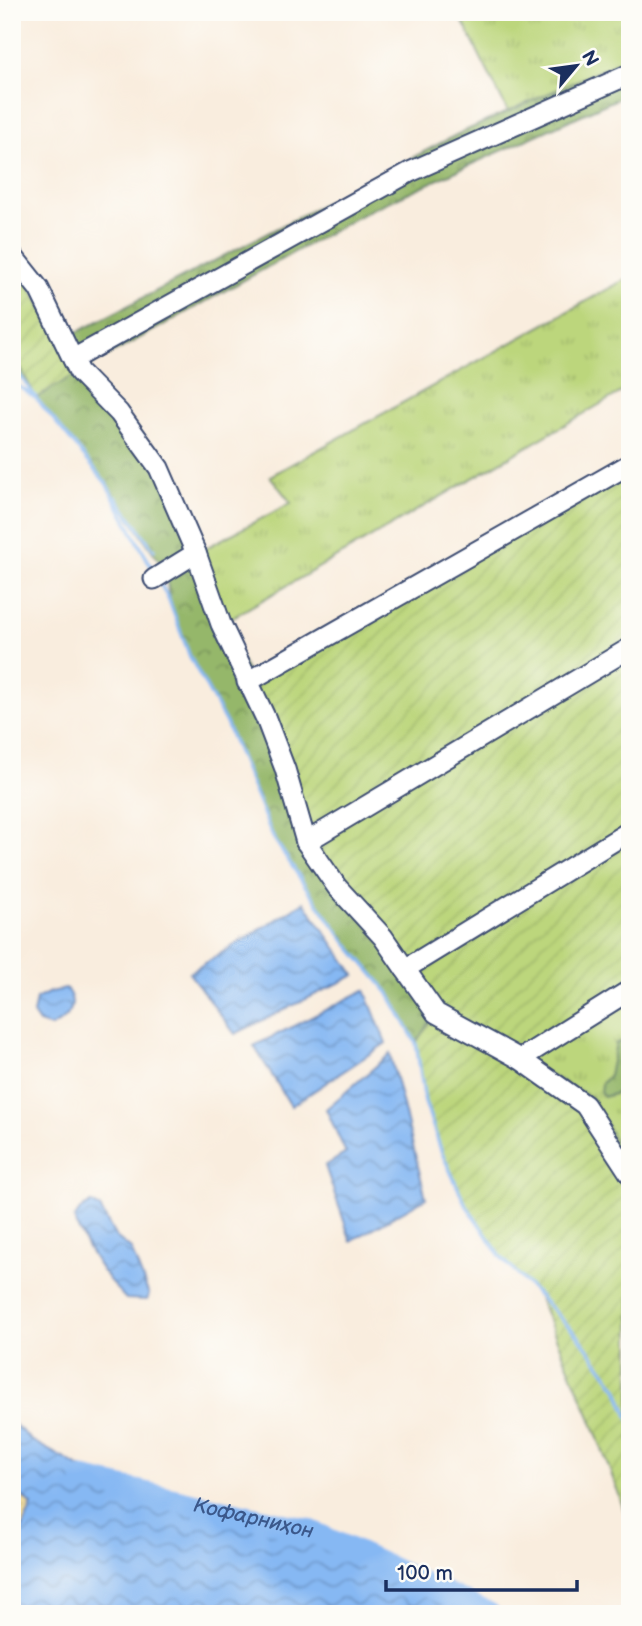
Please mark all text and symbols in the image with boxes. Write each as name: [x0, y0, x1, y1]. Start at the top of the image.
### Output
north arrow: [540, 32, 610, 102]
text: N: [576, 47, 603, 70]
water label: Кофарниҳон: [191, 1492, 316, 1544]
scale bar: [386, 1549, 577, 1593]
text: 100 m: [397, 1561, 453, 1586]

